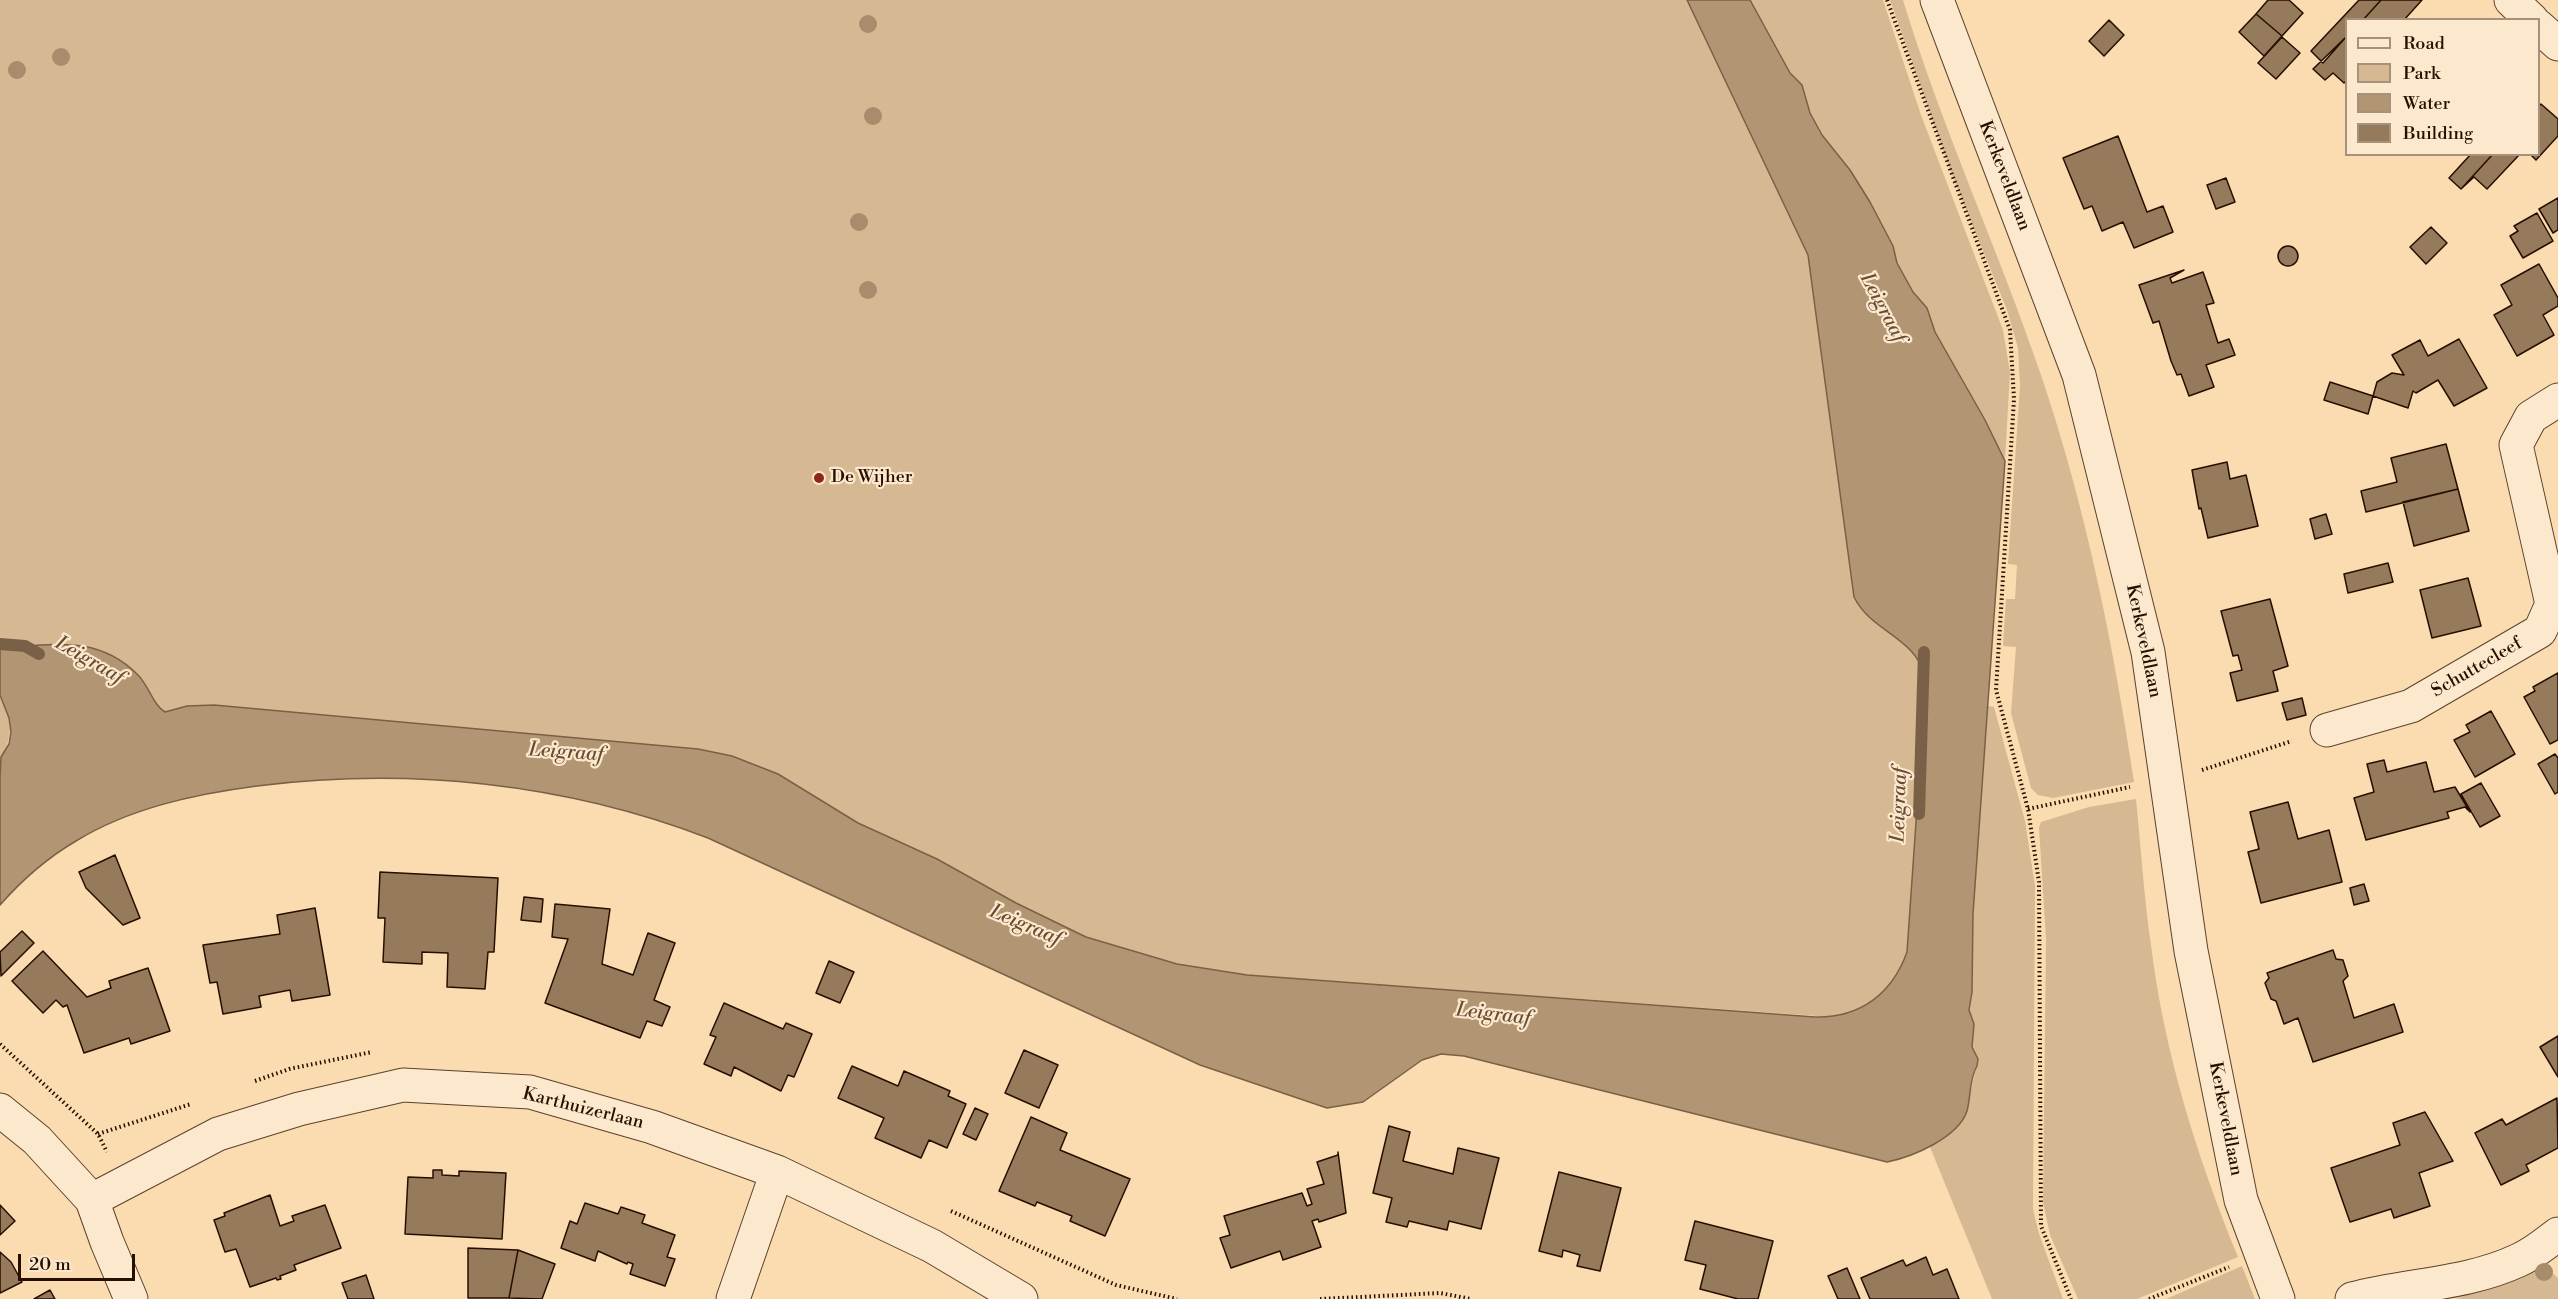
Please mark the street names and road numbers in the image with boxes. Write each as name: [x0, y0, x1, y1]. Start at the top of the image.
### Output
street label: Kerkeveldlaan: [1973, 118, 2035, 234]
street label: Kerkeveldlaan: [2120, 582, 2166, 700]
street label: Schuttecleef: [2428, 633, 2526, 703]
street label: Kerkeveldlaan: [2203, 1060, 2247, 1178]
street label: Karthuizerlaan: [520, 1083, 646, 1135]

